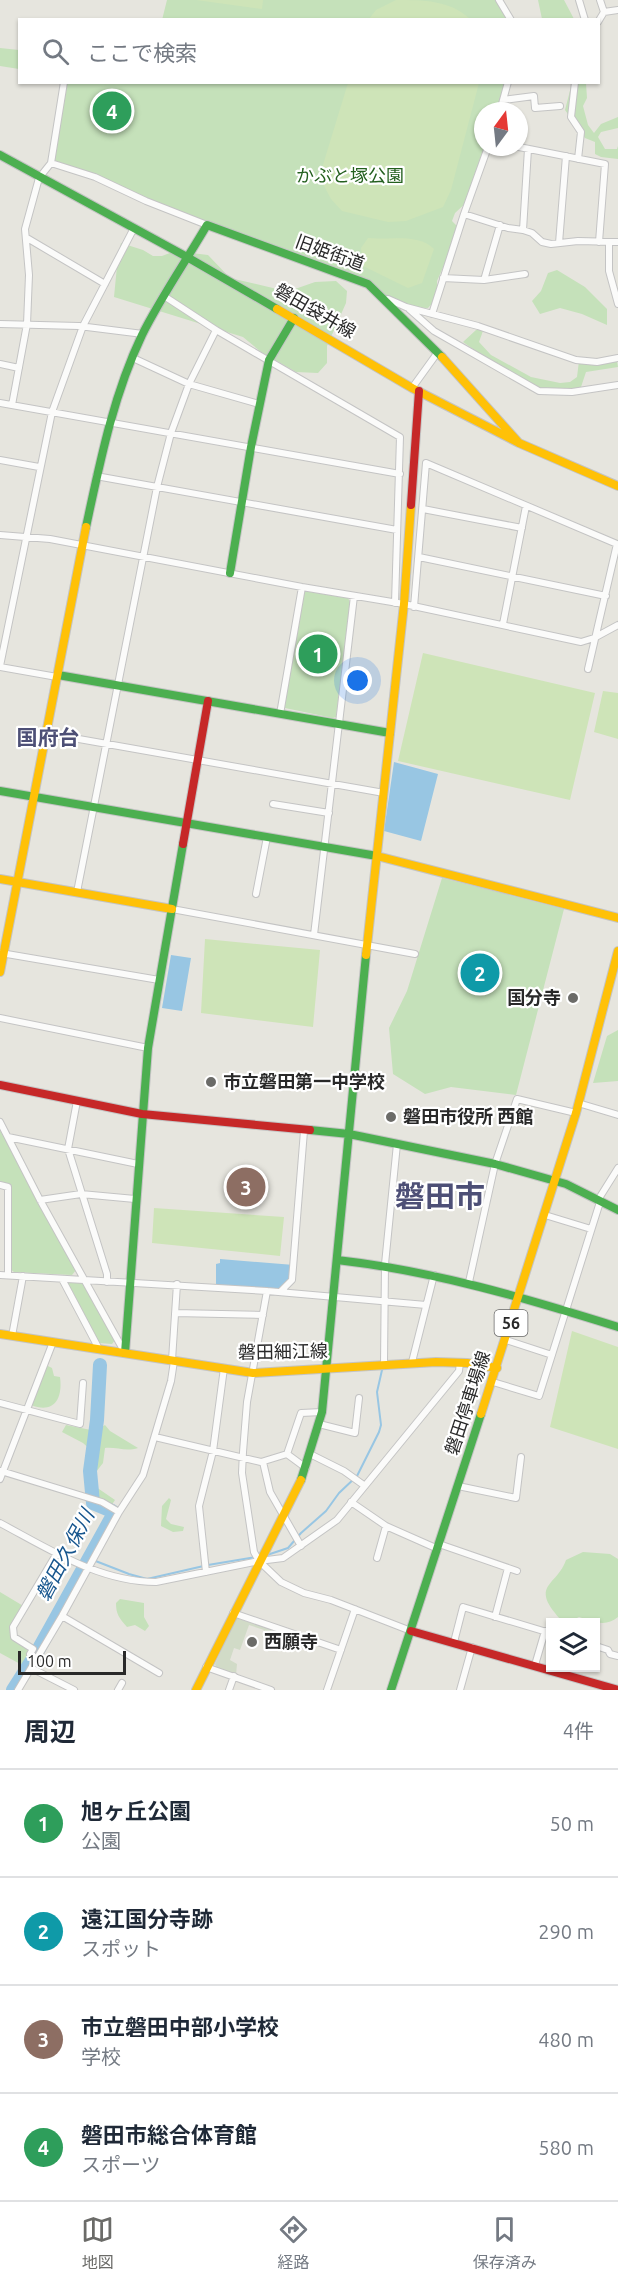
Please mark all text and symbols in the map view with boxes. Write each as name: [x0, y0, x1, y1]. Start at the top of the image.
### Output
search box: [18, 18, 600, 84]
icon: search: [39, 35, 72, 68]
text: ここで検索: [87, 40, 197, 65]
pin: 4: [92, 88, 132, 134]
north arrow: [474, 102, 528, 156]
park label: かぶと塚公園: [296, 165, 404, 185]
street label: 旧姫街道: [293, 230, 368, 274]
street label: 磐田袋井線: [272, 279, 359, 341]
pin: 1: [298, 632, 338, 676]
your location: [343, 666, 372, 695]
district label: 国府台: [17, 725, 80, 749]
pin: 2: [460, 950, 500, 996]
place label: 国分寺: [507, 987, 561, 1007]
marker: 国分寺: [566, 991, 580, 1005]
place label: 市立磐田第一中学校: [223, 1071, 385, 1091]
marker: 市立磐田第一中学校: [204, 1075, 218, 1089]
place label: 磐田市役所 西館: [403, 1106, 533, 1126]
marker: 磐田市役所 西館: [384, 1110, 398, 1124]
pin: 3: [226, 1164, 266, 1210]
district label: 磐田市: [395, 1179, 485, 1213]
road number: 56: [494, 1310, 528, 1336]
street label: 磐田細江線: [238, 1340, 328, 1362]
street label: 磐田停車場線: [441, 1348, 493, 1457]
water label: 磐田久保川: [31, 1503, 99, 1604]
map controls: [546, 1618, 600, 1672]
button: layers: [546, 1618, 600, 1672]
place label: 西願寺: [264, 1631, 318, 1651]
marker: 西願寺: [245, 1635, 259, 1649]
scale bar: [18, 1648, 126, 1676]
text: 100 m: [27, 1652, 72, 1670]
text: 周辺: [24, 1717, 76, 1746]
text: 4件: [563, 1719, 594, 1742]
text: 旭ヶ丘公園: [81, 1798, 191, 1823]
text: 1: [38, 1812, 49, 1835]
text: 50 m: [550, 1812, 594, 1835]
text: 公園: [81, 1829, 121, 1852]
text: 遠江国分寺跡: [81, 1906, 213, 1931]
text: 2: [38, 1920, 49, 1943]
text: 290 m: [538, 1920, 594, 1943]
text: スポット: [81, 1937, 161, 1960]
text: 市立磐田中部小学校: [81, 2014, 279, 2039]
text: 3: [38, 2028, 49, 2051]
text: 480 m: [538, 2028, 594, 2051]
text: 学校: [81, 2045, 121, 2068]
text: 磐田市総合体育館: [81, 2122, 257, 2147]
text: 4: [38, 2136, 49, 2159]
text: 580 m: [538, 2136, 594, 2159]
text: スポーツ: [81, 2153, 161, 2176]
tab: 地図: [81, 2213, 114, 2273]
tab: 経路: [277, 2213, 310, 2273]
tab: 保存済み: [473, 2213, 537, 2273]

